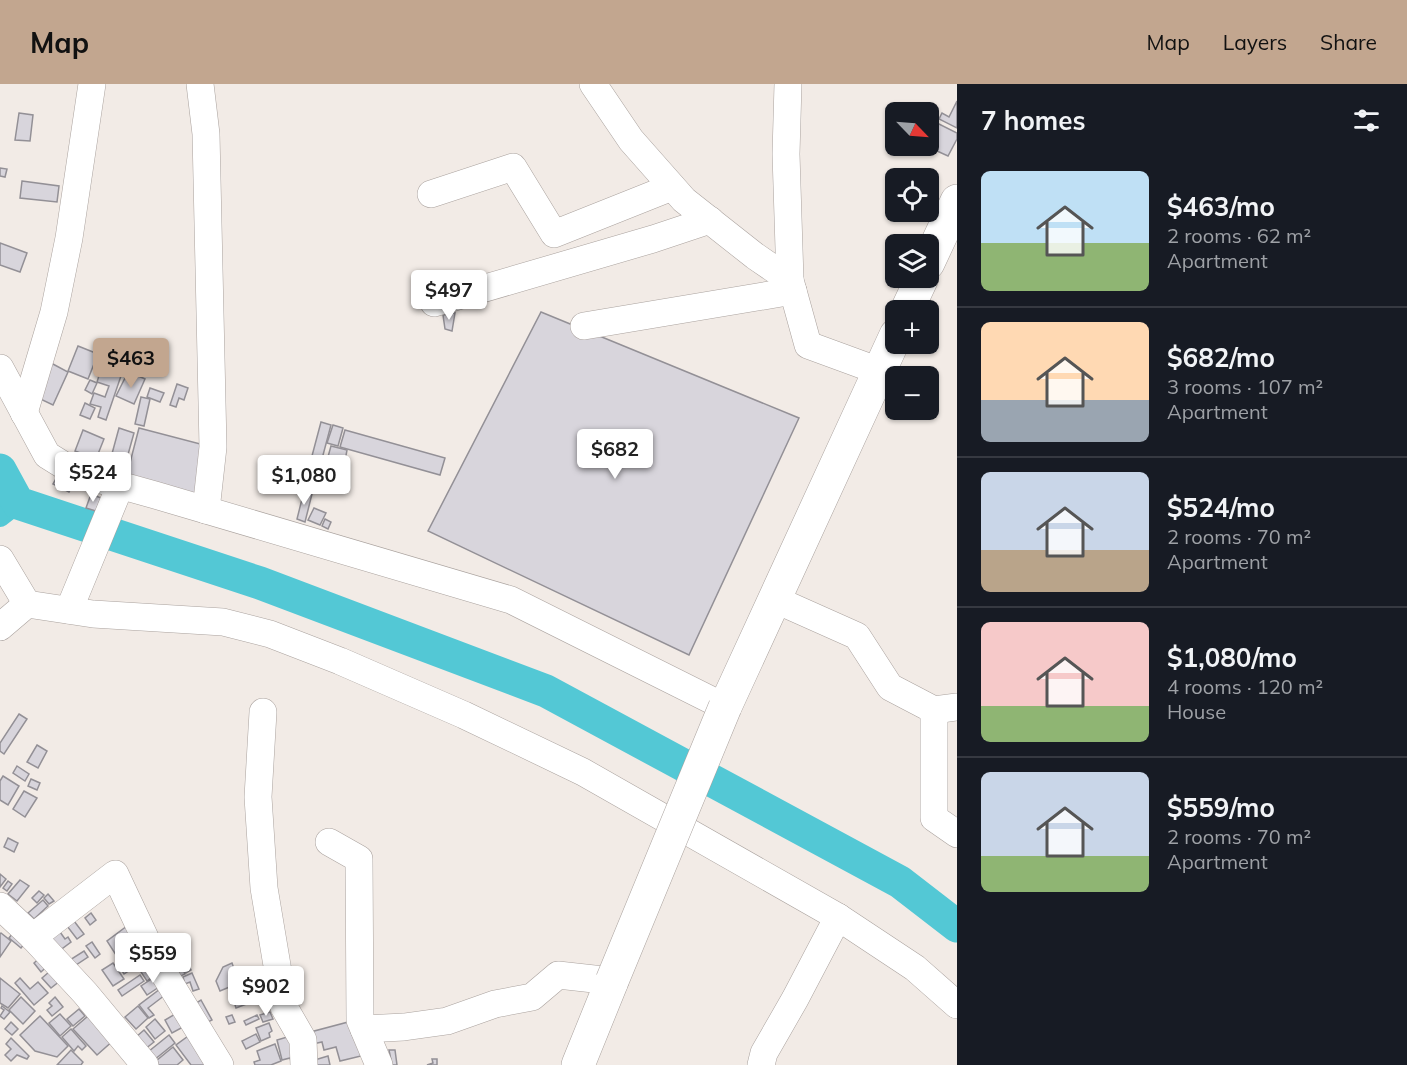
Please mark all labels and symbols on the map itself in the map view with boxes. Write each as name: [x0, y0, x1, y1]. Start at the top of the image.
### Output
north arrow: [885, 102, 939, 156]
pin: $497: [413, 270, 485, 321]
pin: $463: [95, 338, 167, 389]
pin: $682: [579, 429, 651, 480]
pin: $524: [57, 452, 129, 503]
pin: $1,080: [255, 455, 353, 506]
pin: $559: [117, 933, 189, 984]
pin: $902: [230, 966, 302, 1017]

